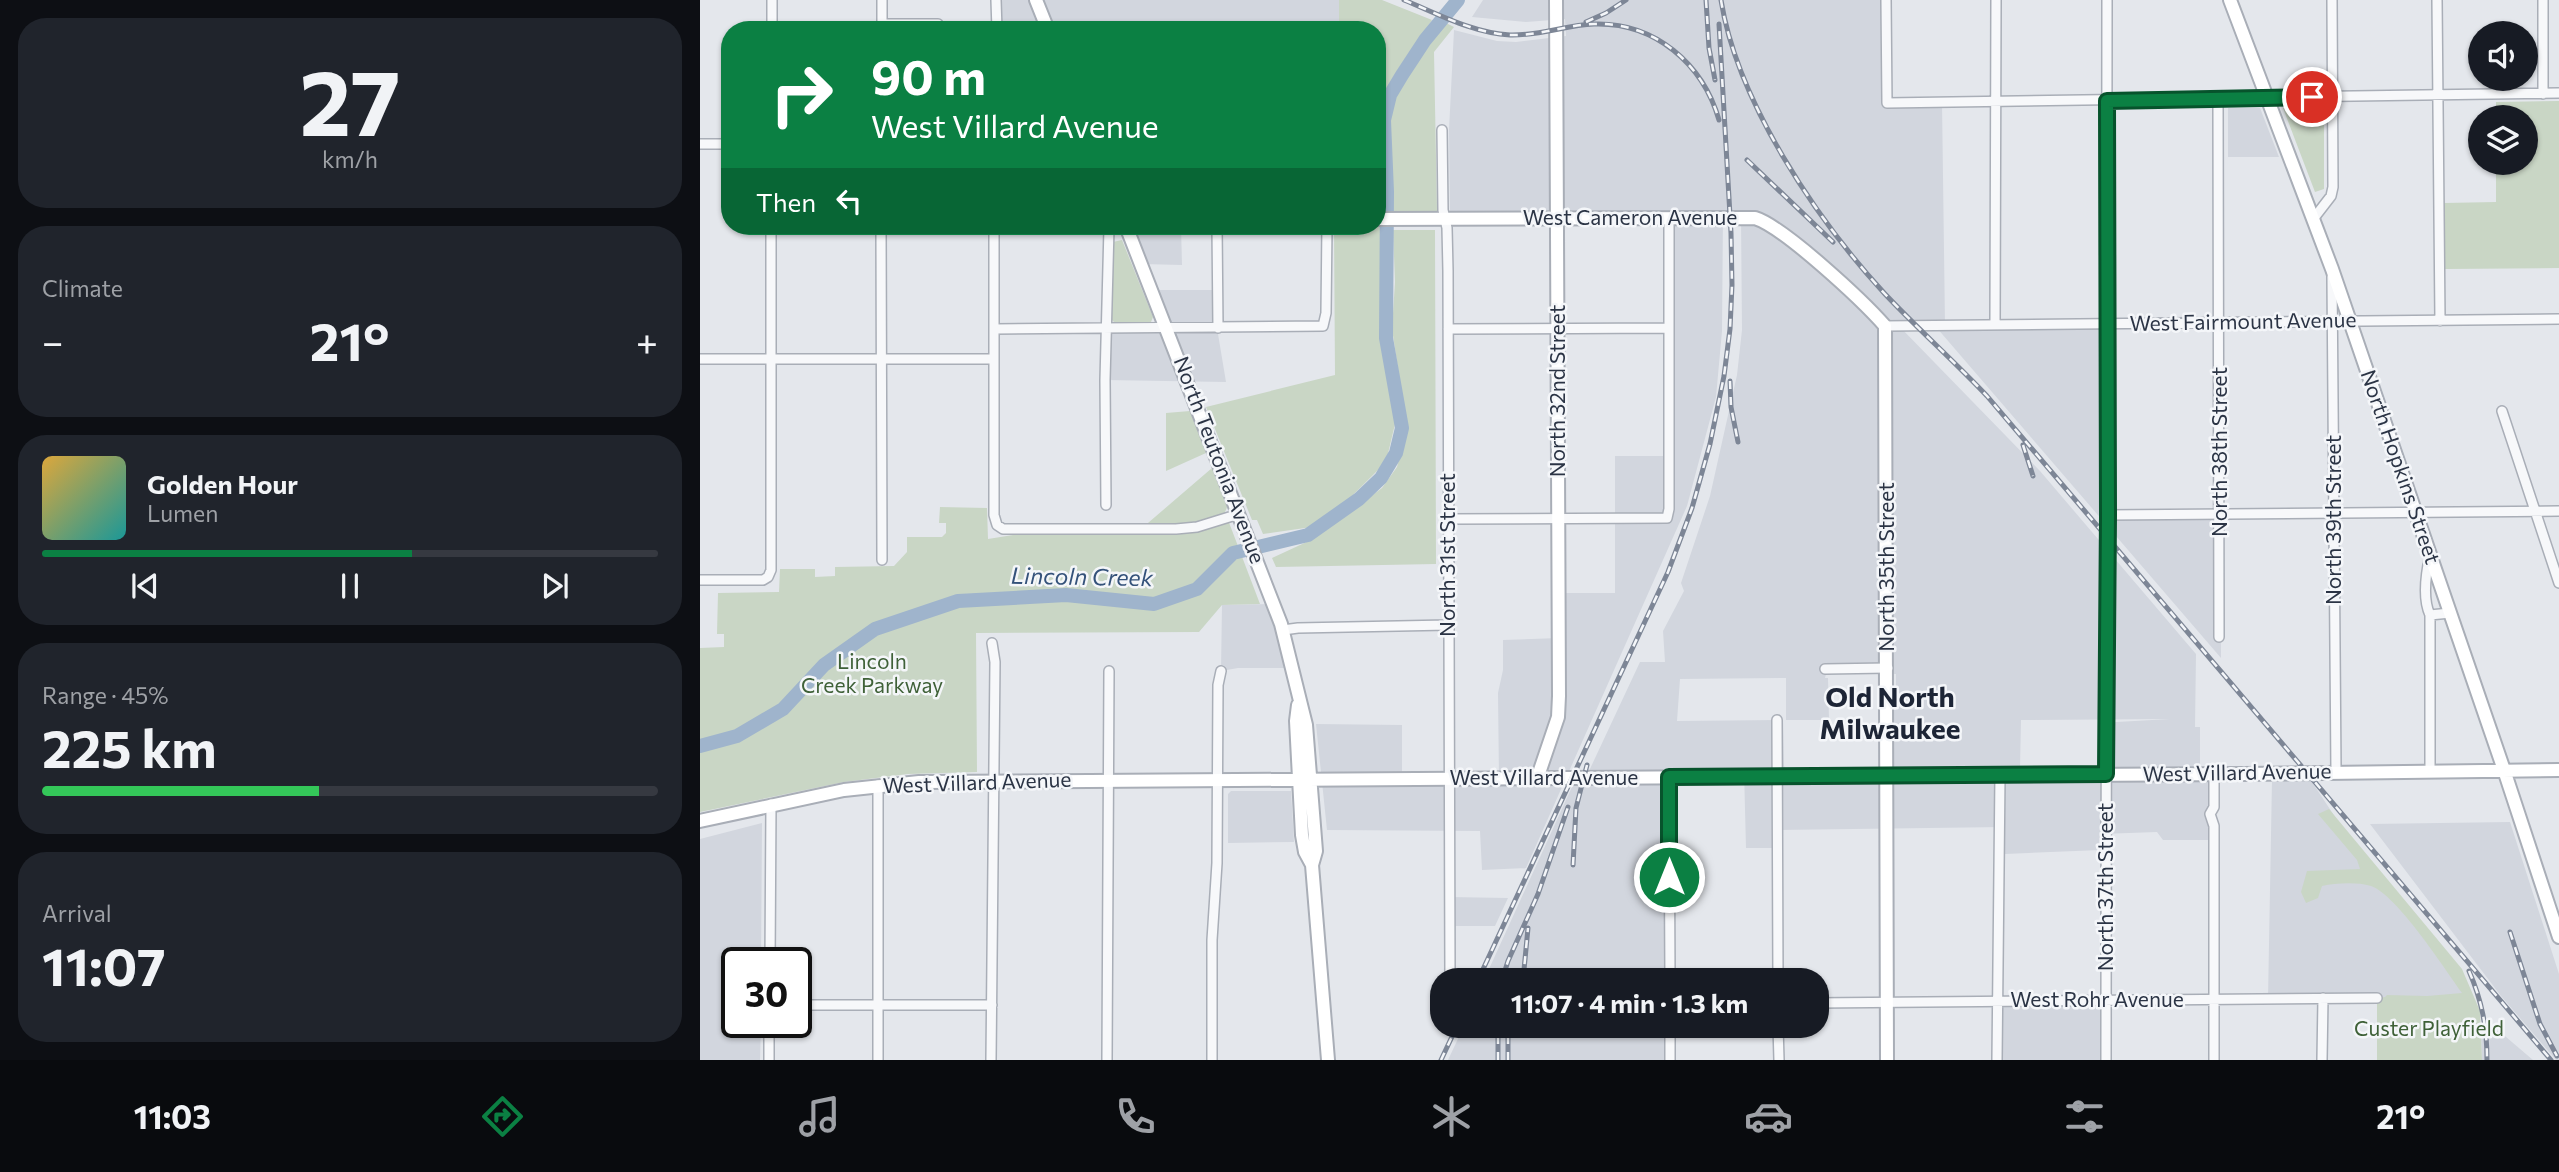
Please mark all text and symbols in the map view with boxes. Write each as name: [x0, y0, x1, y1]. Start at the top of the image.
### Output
map controls: [2468, 21, 2538, 175]
button: sound: [2468, 21, 2538, 91]
text: 27: [299, 43, 401, 155]
text: 90 m: [871, 45, 986, 105]
icon: right: [756, 49, 847, 140]
pin: [2282, 67, 2342, 127]
icon: arrive: [2293, 78, 2331, 116]
text: West Villard Avenue: [871, 105, 1159, 145]
button: layers: [2468, 105, 2538, 175]
text: km/h: [322, 145, 378, 173]
icon: left: [830, 182, 868, 220]
text: Then: [756, 186, 816, 217]
street label: West Cameron Avenue: [1523, 204, 1737, 229]
text: Climate: [42, 274, 123, 302]
street label: North 32nd Street: [1544, 305, 1569, 477]
street label: West Fairmount Avenue: [2129, 306, 2357, 335]
text: 21°: [310, 308, 389, 372]
text: −: [42, 317, 64, 364]
text: +: [636, 317, 658, 364]
street label: North Teutonia Avenue: [1169, 353, 1271, 566]
street label: North Hopkins Street: [2356, 366, 2446, 567]
street label: North 38th Street: [2206, 367, 2231, 537]
street label: North 39th Street: [2320, 435, 2345, 605]
text: Golden Hour: [147, 468, 298, 499]
street label: North 31st Street: [1434, 473, 1459, 637]
street label: North 35th Street: [1873, 482, 1898, 652]
text: Lumen: [147, 499, 218, 527]
water label: Lincoln Creek: [1011, 561, 1154, 591]
icon: previous: [126, 567, 164, 605]
icon: pause: [331, 567, 369, 605]
icon: next: [536, 567, 574, 605]
park label: Lincoln Creek Parkway: [801, 648, 943, 697]
district label: Old North Milwaukee: [1820, 679, 1960, 745]
text: Range · 45%: [42, 681, 168, 709]
text: 225 km: [42, 715, 217, 779]
street label: West Villard Avenue: [2142, 757, 2332, 786]
street label: West Villard Avenue: [1450, 764, 1638, 789]
street label: West Villard Avenue: [882, 766, 1072, 797]
street label: North 37th Street: [2092, 803, 2117, 971]
position arrow: [1632, 840, 1706, 914]
text: Arrival: [42, 899, 112, 927]
text: 11:07: [42, 933, 165, 997]
speed limit sign: 30: [721, 947, 812, 1038]
street label: West Rohr Avenue: [2010, 986, 2184, 1011]
text: 11:07 · 4 min · 1.3 km: [1511, 987, 1748, 1018]
park label: Custer Playfield: [2354, 1015, 2504, 1040]
icon: directions: [478, 1092, 527, 1141]
icon: music: [795, 1092, 844, 1141]
icon: phone: [1111, 1092, 1160, 1141]
icon: climate: [1427, 1092, 1476, 1141]
icon: car: [1744, 1092, 1793, 1141]
icon: filters: [2060, 1092, 2109, 1141]
text: 11:03: [134, 1096, 211, 1136]
text: 21°: [2376, 1096, 2425, 1136]

